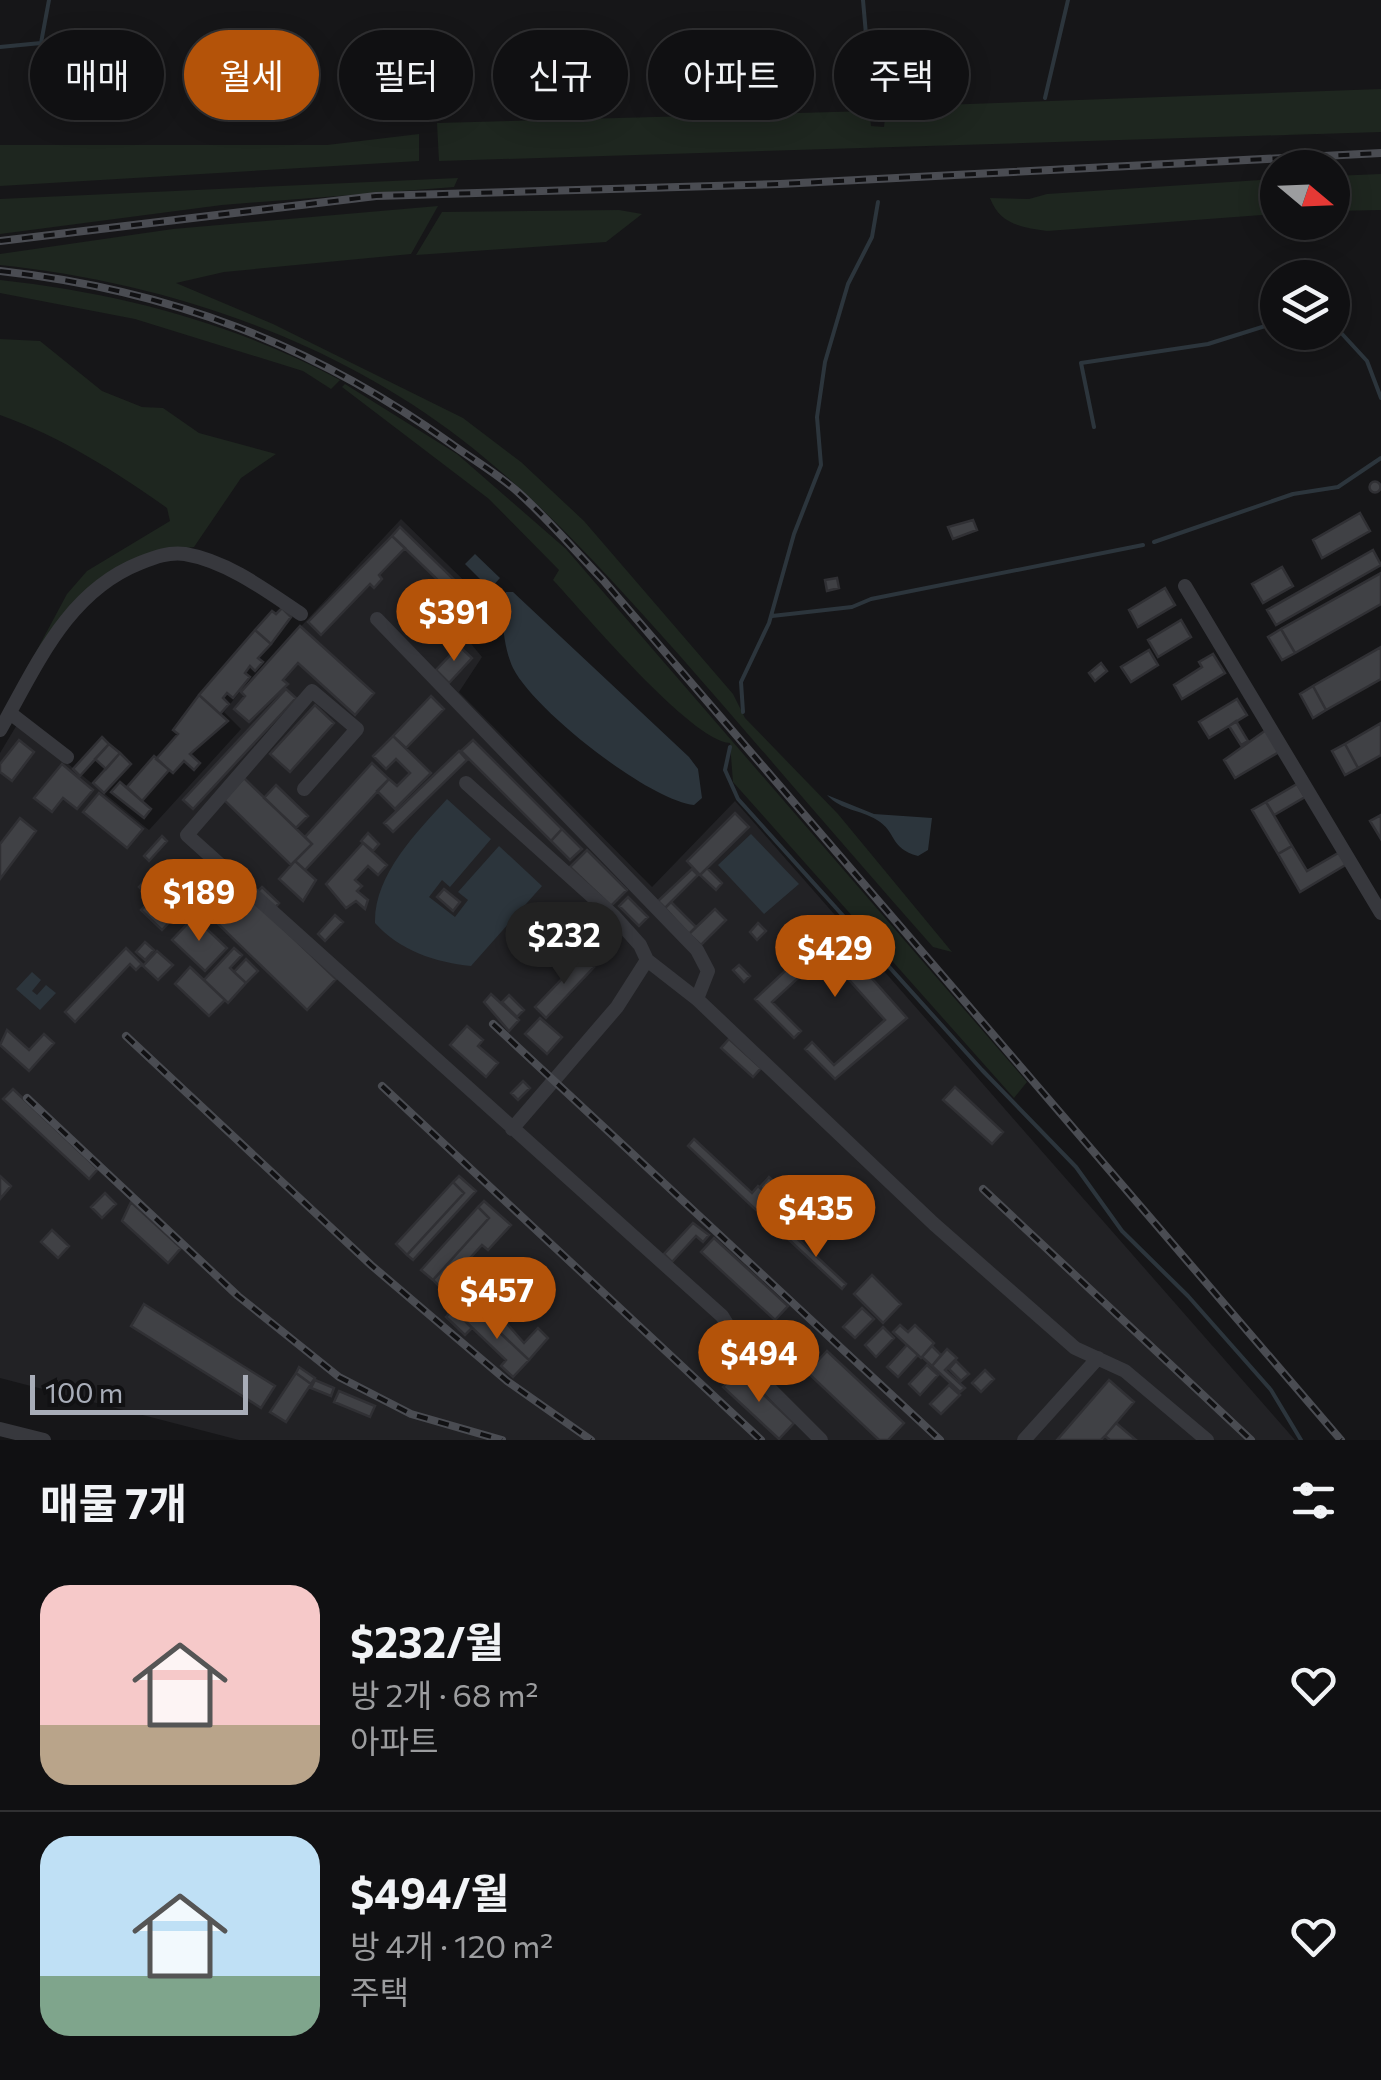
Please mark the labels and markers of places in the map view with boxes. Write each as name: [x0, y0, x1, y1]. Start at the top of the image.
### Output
pin: $391: [395, 579, 513, 664]
pin: $189: [140, 859, 258, 944]
pin: $232: [505, 902, 623, 987]
pin: $429: [776, 915, 894, 1000]
pin: $435: [757, 1175, 875, 1260]
pin: $457: [438, 1257, 556, 1342]
pin: $494: [700, 1320, 818, 1405]

